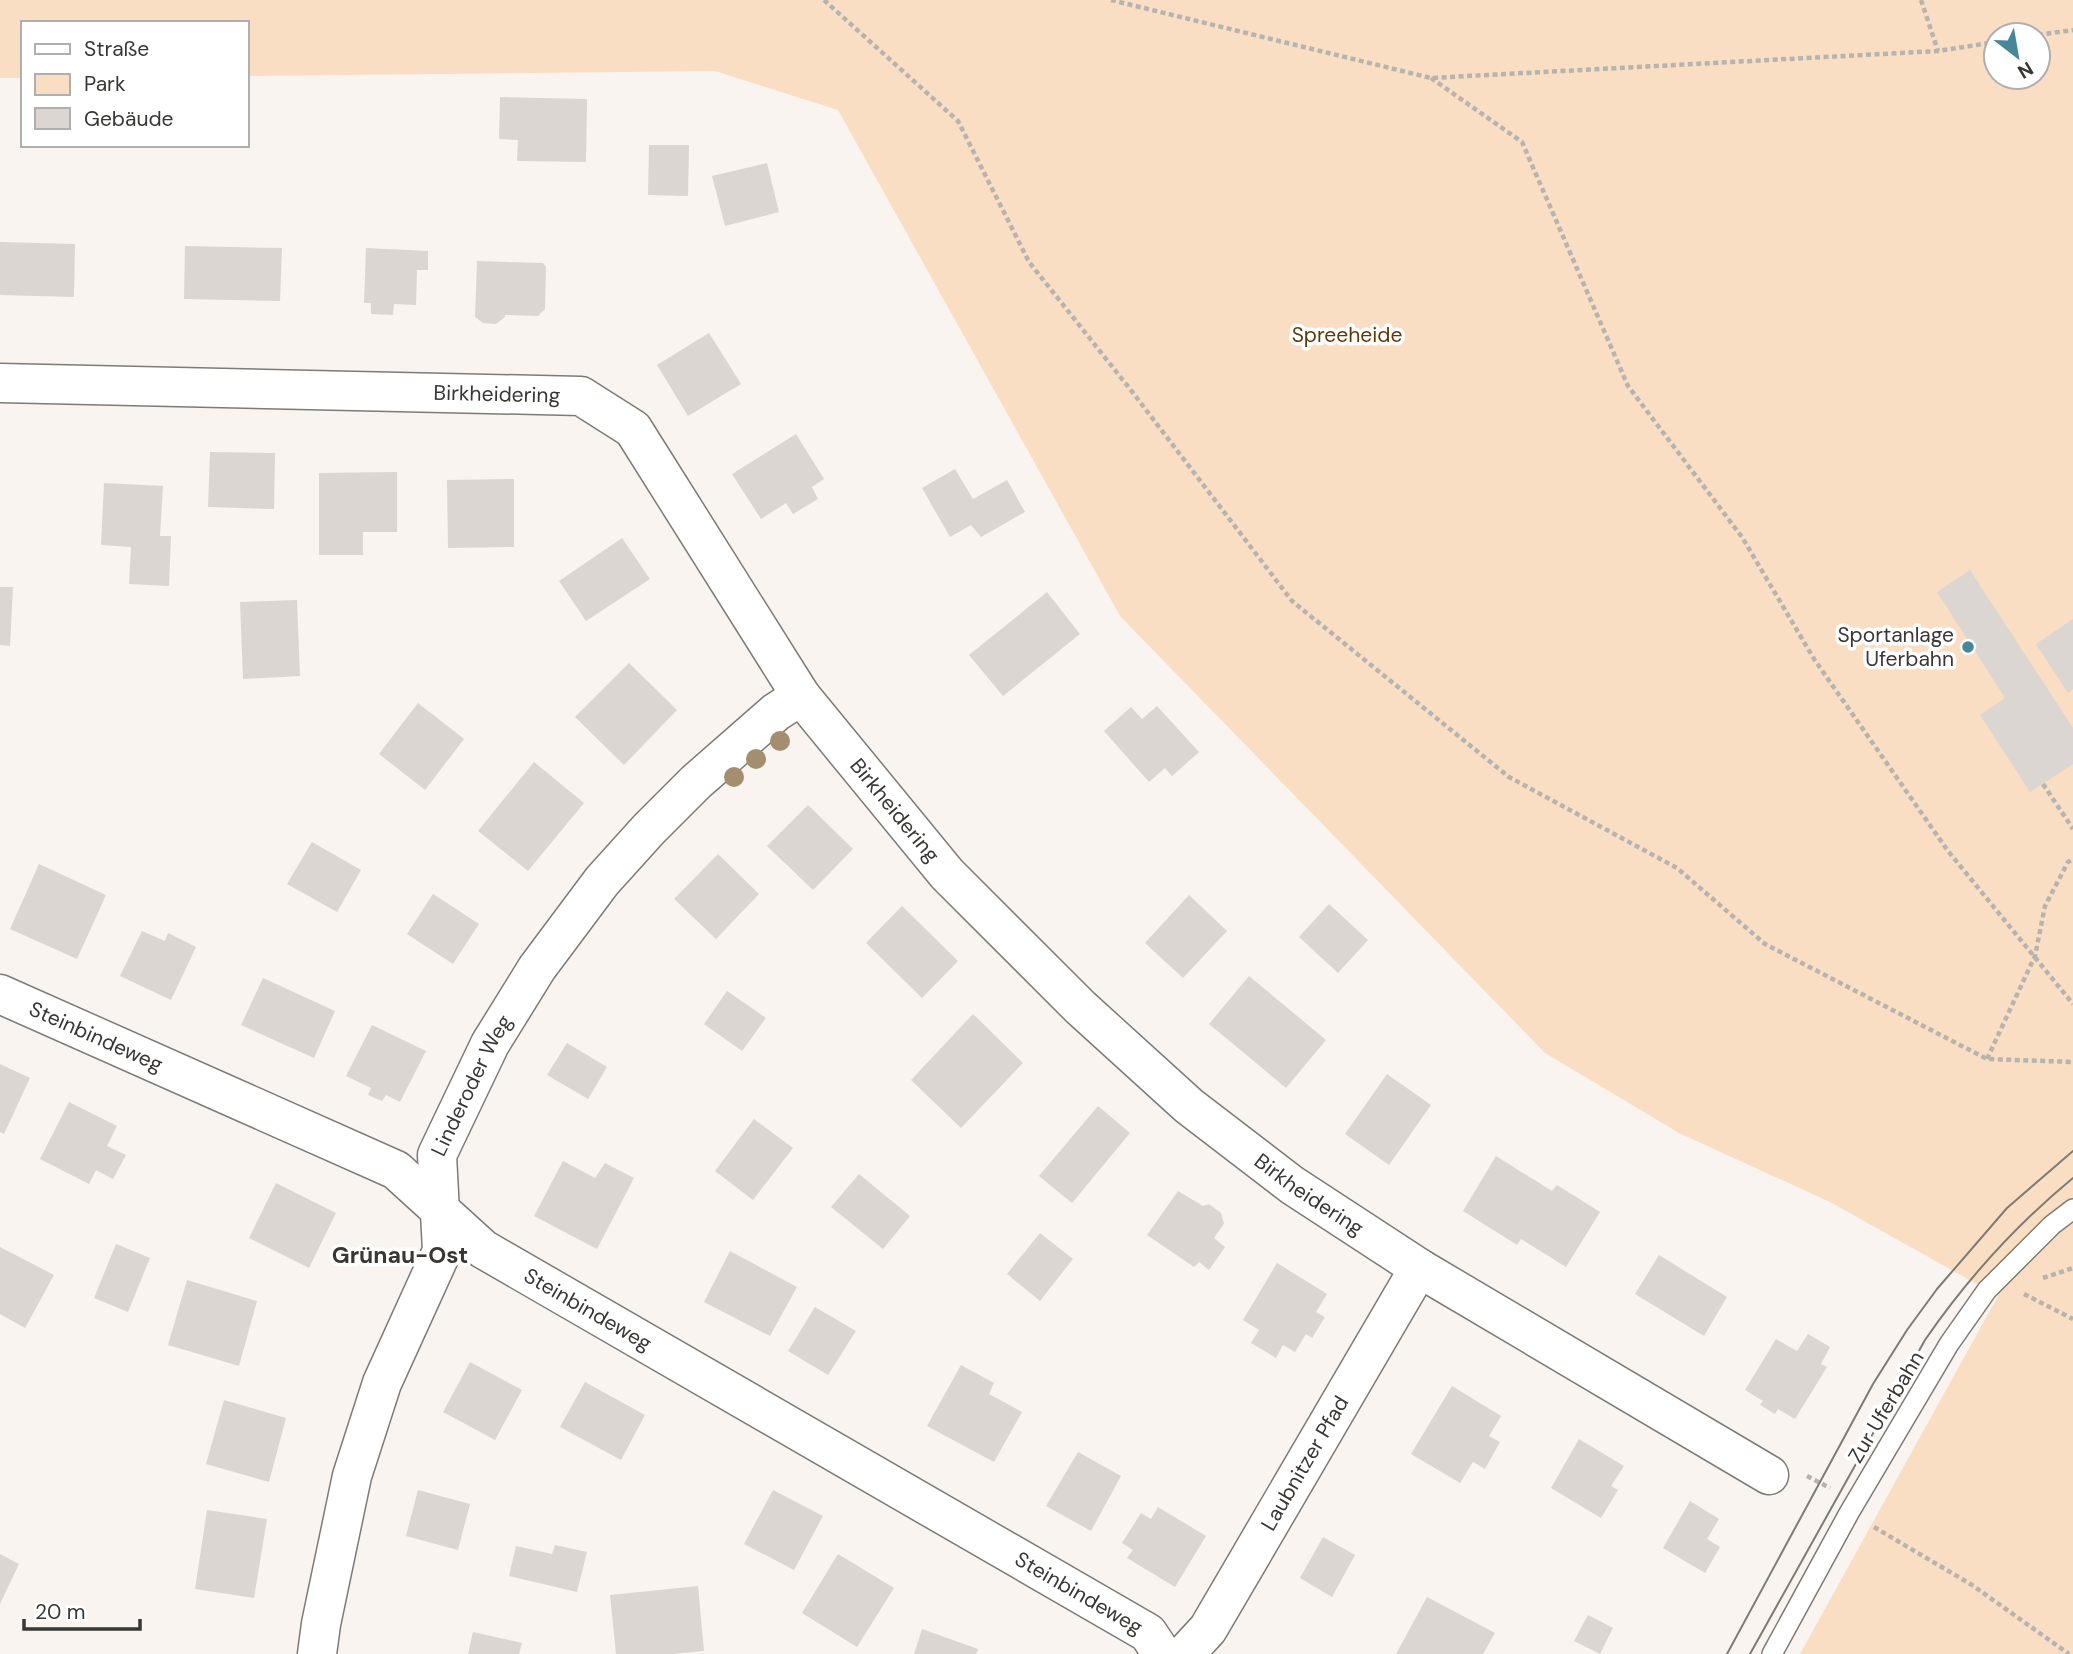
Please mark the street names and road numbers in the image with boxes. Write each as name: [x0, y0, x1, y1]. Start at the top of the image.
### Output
street label: Birkheidering: [433, 379, 561, 410]
street label: Birkheidering: [844, 752, 946, 868]
street label: Steinbindeweg: [25, 995, 167, 1079]
street label: Linderoder Weg: [425, 1009, 519, 1161]
street label: Birkheidering: [1249, 1147, 1369, 1242]
street label: Steinbindeweg: [519, 1262, 657, 1358]
street label: Zur Uferbahn: [1842, 1346, 1930, 1468]
street label: Laubnitzer Pfad: [1255, 1391, 1355, 1536]
street label: Steinbindeweg: [1010, 1545, 1148, 1641]

